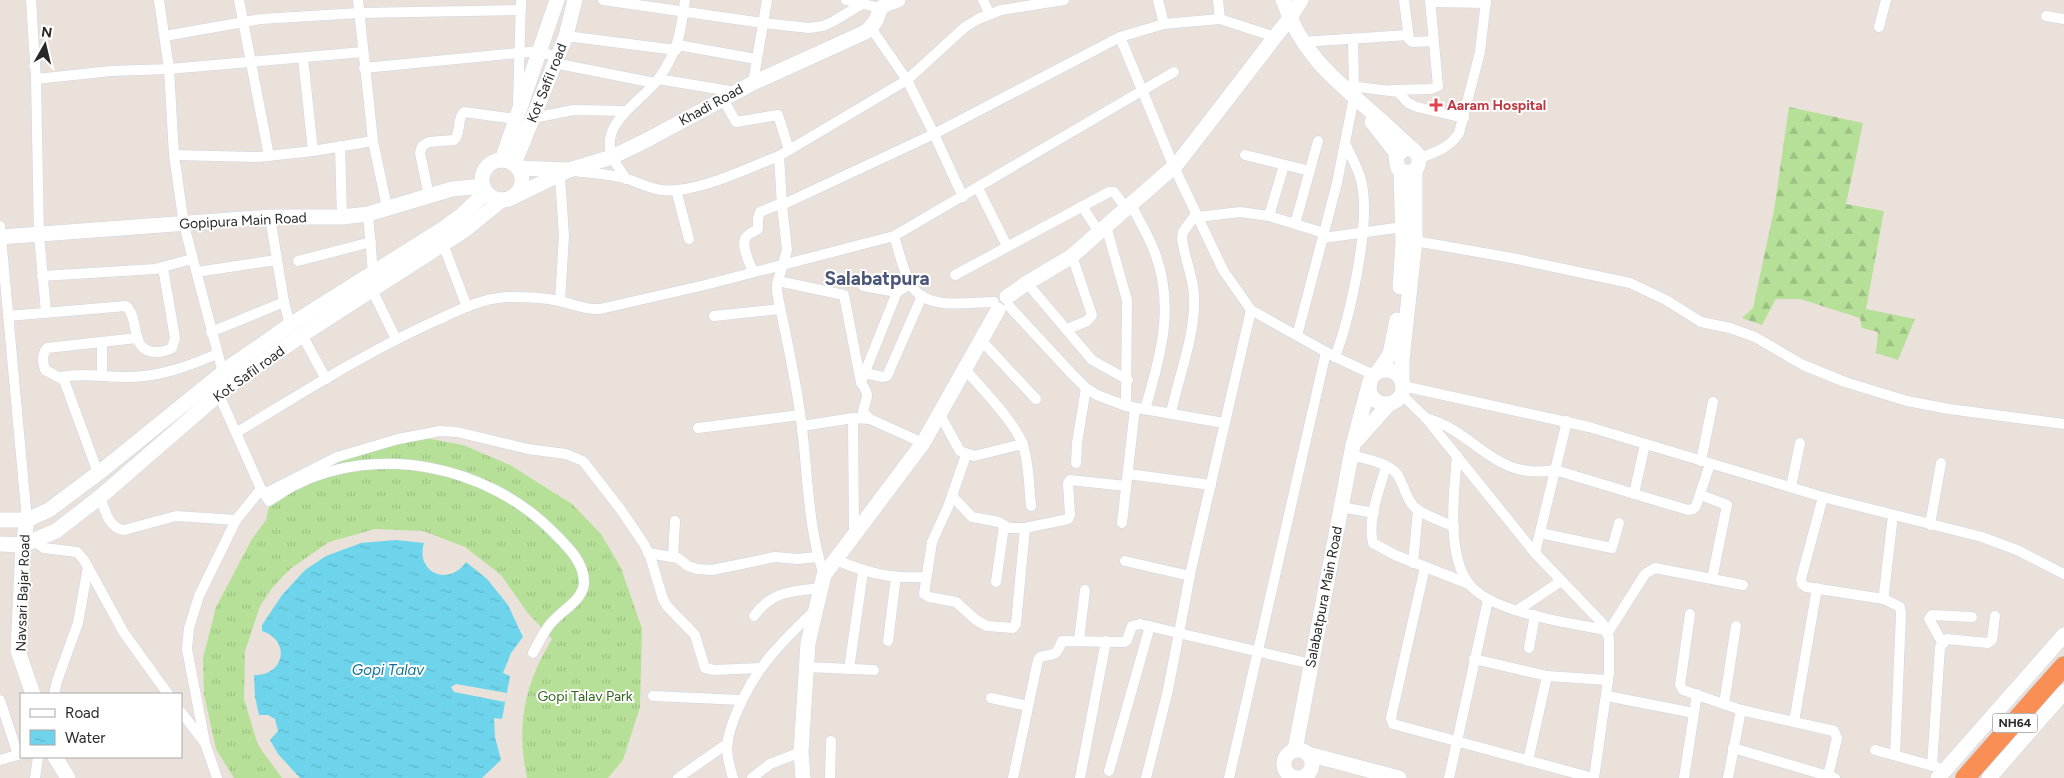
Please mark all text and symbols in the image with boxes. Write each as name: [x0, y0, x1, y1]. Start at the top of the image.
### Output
north arrow: [20, 20, 70, 70]
text: N: [40, 23, 53, 42]
street label: Kot Safil road: [523, 41, 571, 125]
street label: Khadi Road: [676, 80, 746, 130]
place label: Aaram Hospital: [1447, 97, 1546, 114]
marker: Aaram Hospital: [1429, 98, 1443, 112]
street label: Gopipura Main Road: [179, 209, 307, 233]
district label: Salabatpura: [824, 267, 930, 290]
street label: Kot Safil road: [210, 342, 288, 406]
street label: Salabatpura Main Road: [1302, 525, 1346, 669]
street label: Navsari Bajar Road: [12, 534, 34, 652]
water label: Gopi Talav: [352, 661, 425, 679]
park label: Gopi Talav Park: [537, 688, 633, 705]
legend: [20, 693, 182, 758]
text: Road: [65, 704, 100, 722]
road number: NH64: [1992, 714, 2038, 732]
text: Water: [65, 729, 105, 747]

